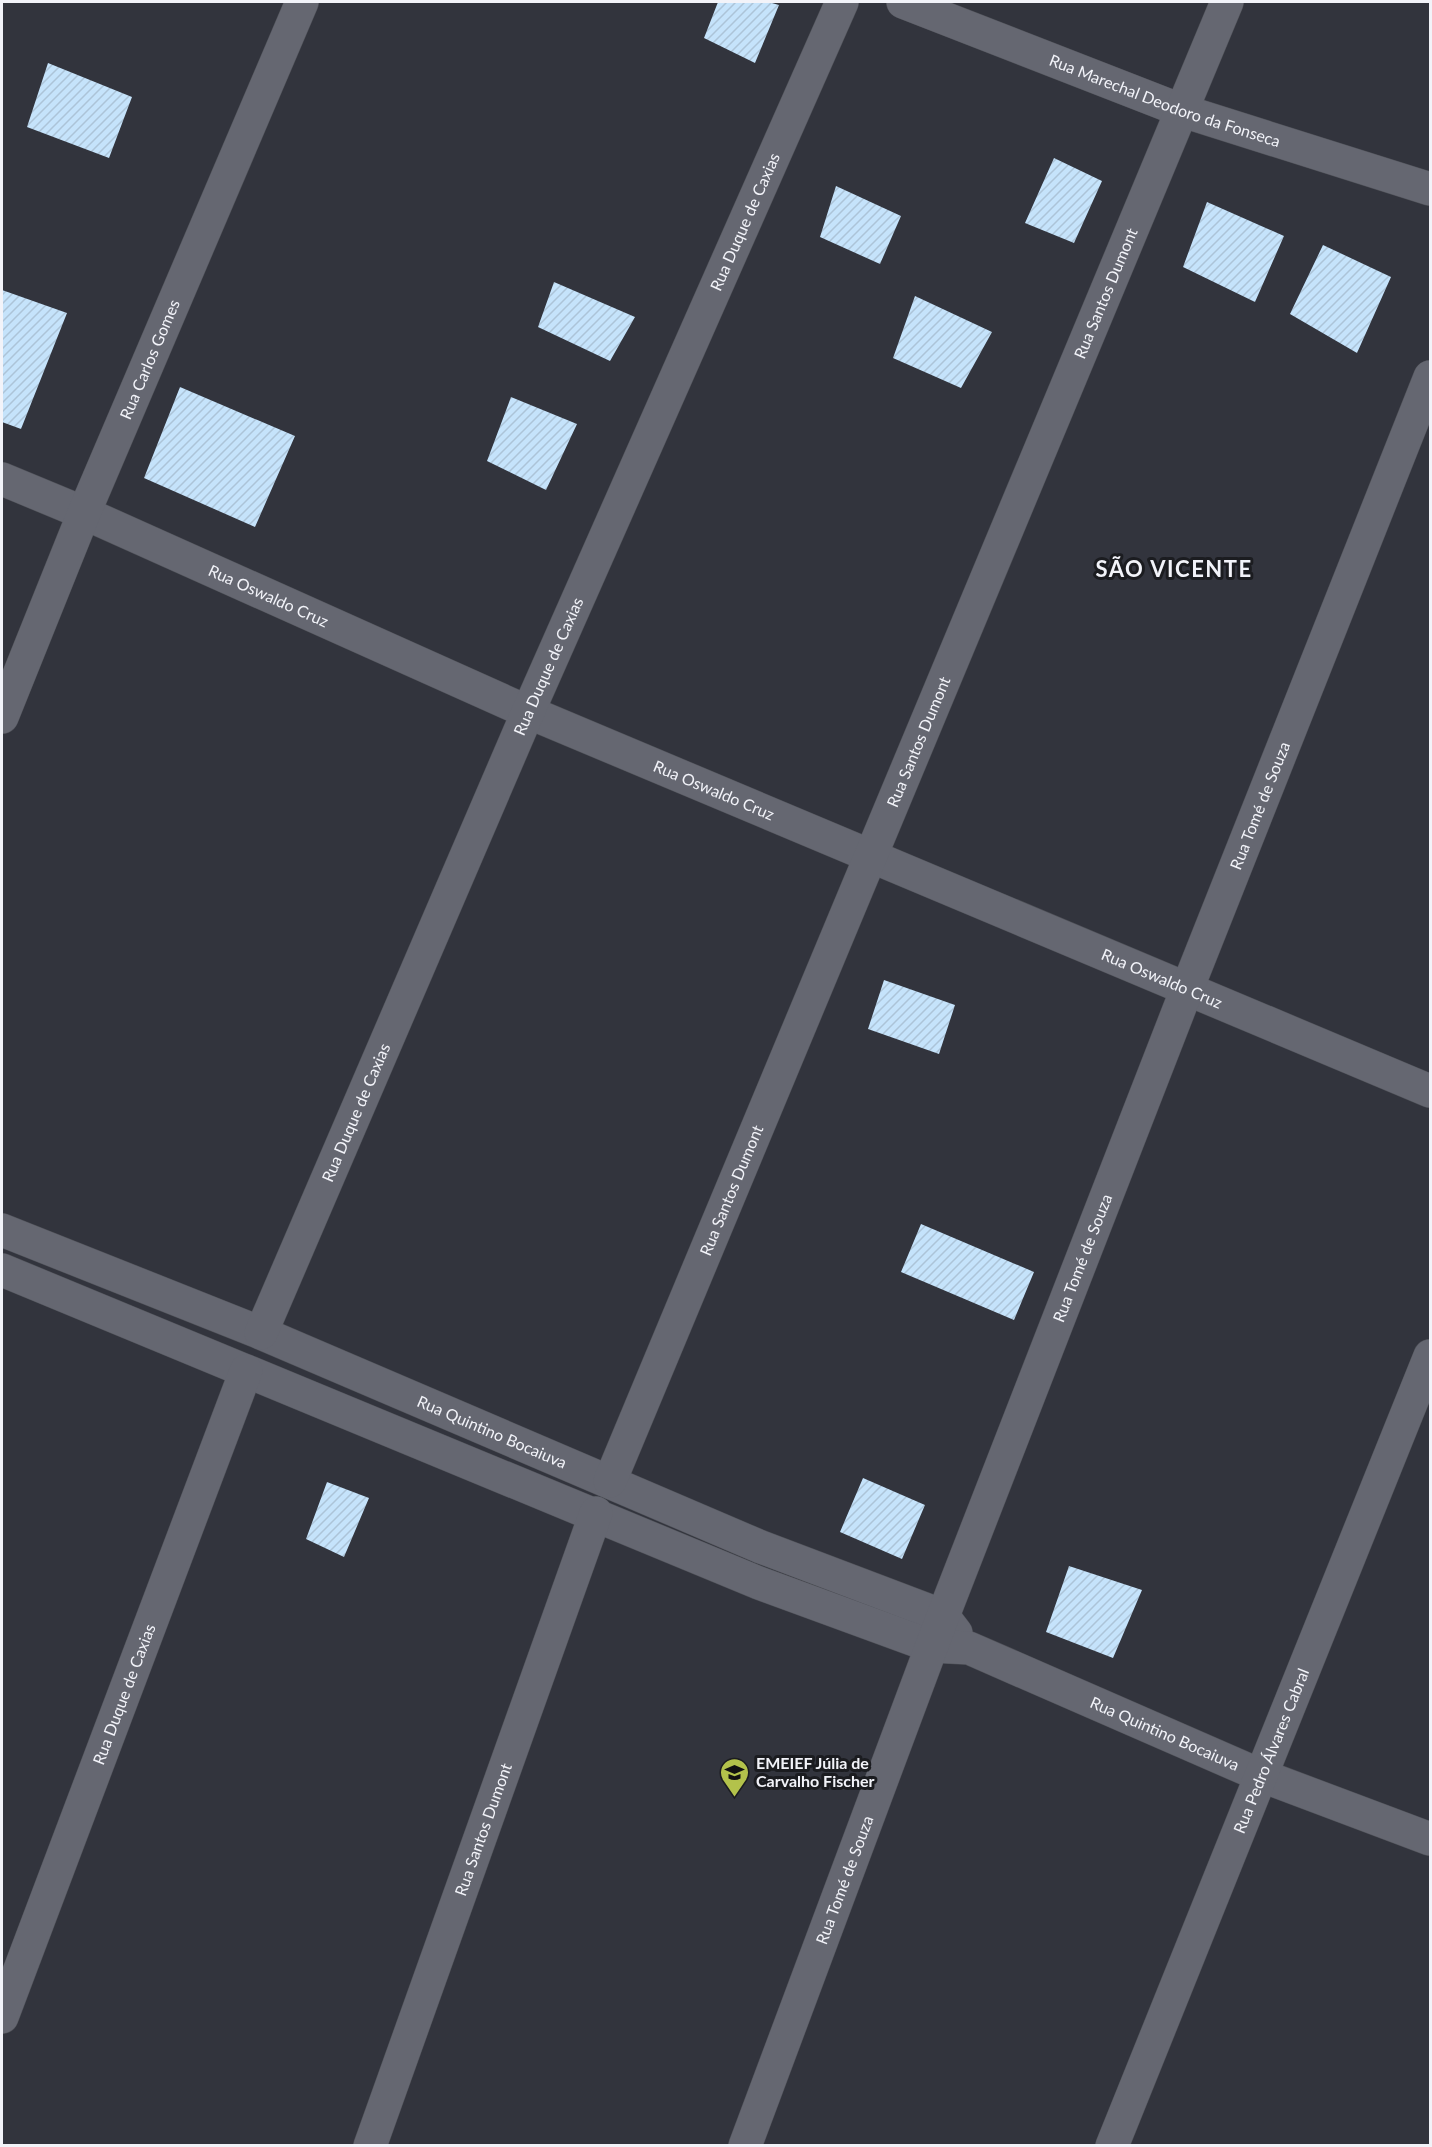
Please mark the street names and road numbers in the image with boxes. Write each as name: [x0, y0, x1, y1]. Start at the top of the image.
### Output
street label: Rua Marechal Deodoro da Fonseca: [1047, 50, 1283, 150]
street label: Rua Duque de Caxias: [706, 150, 783, 294]
street label: Rua Santos Dumont: [1069, 225, 1141, 361]
street label: Rua Carlos Gomes: [115, 296, 183, 422]
street label: Rua Oswaldo Cruz: [206, 560, 332, 630]
street label: Rua Duque de Caxias: [509, 594, 587, 738]
street label: Rua Santos Dumont: [882, 673, 954, 810]
street label: Rua Tomé de Souza: [1225, 739, 1293, 872]
street label: Rua Oswaldo Cruz: [651, 756, 777, 823]
street label: Rua Oswaldo Cruz: [1099, 944, 1225, 1012]
street label: Rua Duque de Caxias: [317, 1040, 394, 1185]
street label: Rua Santos Dumont: [695, 1122, 767, 1258]
street label: Rua Tomé de Souza: [1048, 1191, 1115, 1325]
street label: Rua Quintino Bocaiuva: [415, 1391, 570, 1472]
street label: Rua Duque de Caxias: [88, 1621, 159, 1767]
street label: Rua Pedro Álvares Cabral: [1229, 1665, 1312, 1836]
street label: Rua Quintino Bocaiuva: [1088, 1692, 1242, 1774]
street label: Rua Santos Dumont: [450, 1760, 515, 1898]
street label: Rua Tomé de Souza: [811, 1813, 877, 1947]

